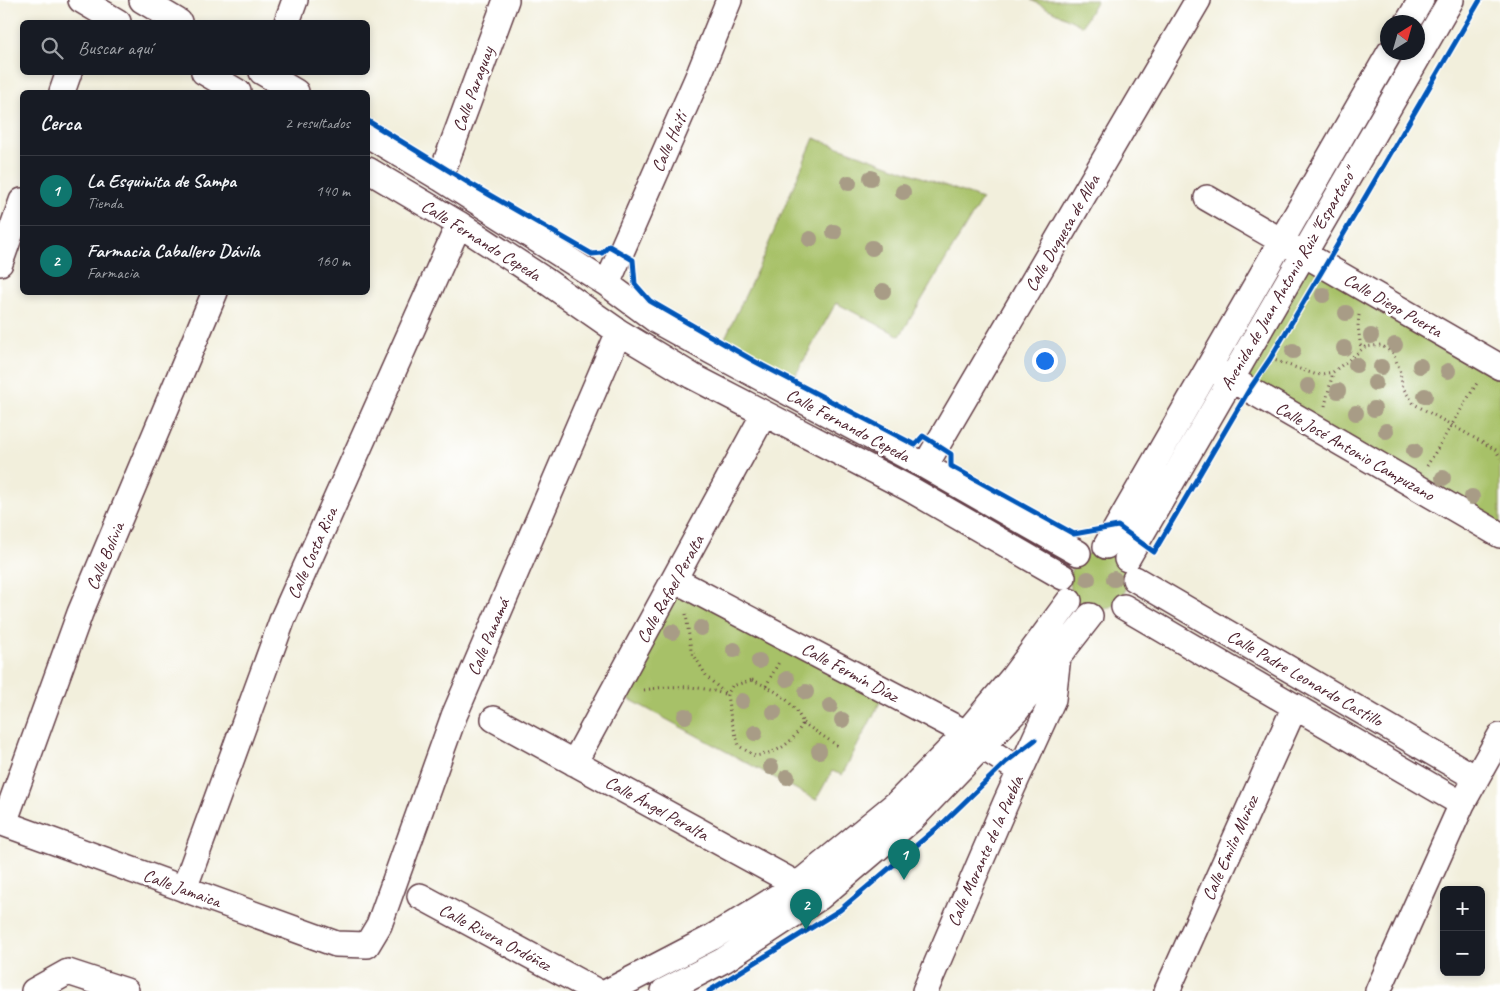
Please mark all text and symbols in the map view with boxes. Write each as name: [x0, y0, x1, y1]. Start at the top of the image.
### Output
north arrow: [1380, 15, 1425, 60]
search box: [20, 20, 370, 75]
icon: search: [38, 34, 66, 62]
text: Buscar aquí: [78, 36, 152, 60]
street label: Calle Paraguay: [448, 42, 499, 134]
street label: Calle Haití: [646, 105, 693, 175]
text: Cerca: [40, 110, 81, 136]
text: 2 resultados: [285, 113, 350, 133]
street label: Avenida de Juan Antonio Ruiz "Espartaco": [1215, 161, 1362, 394]
text: La Esquinita de Sampa: [87, 169, 236, 193]
street label: Calle Duquesa de Alba: [1020, 169, 1105, 295]
text: 1: [52, 181, 60, 201]
text: 140 m: [316, 181, 350, 201]
text: Tienda: [87, 193, 123, 213]
street label: Calle Fernando Cepeda: [417, 195, 546, 286]
text: Farmacia Caballero Dávila: [87, 239, 260, 263]
text: 2: [52, 251, 60, 271]
text: 160 m: [316, 251, 350, 271]
text: Farmacia: [87, 263, 139, 283]
street label: Calle Diego Puerta: [1340, 268, 1448, 343]
your location: [1032, 348, 1058, 374]
street label: Calle Fernando Cepeda: [783, 383, 915, 468]
street label: Calle José Antonio Campuzano: [1272, 397, 1440, 506]
street label: Calle Costa Rica: [282, 502, 343, 602]
street label: Calle Bolivia: [81, 517, 130, 593]
street label: Calle Rafael Peralta: [631, 530, 710, 647]
street label: Calle Panamá: [462, 593, 515, 679]
street label: Calle Padre Leonardo Castillo: [1224, 625, 1388, 732]
street label: Calle Fermín Díaz: [798, 637, 904, 708]
street label: Calle Ángel Peralta: [602, 771, 713, 846]
street label: Calle Morante de la Puebla: [942, 771, 1029, 930]
street label: Calle Emilio Muñoz: [1197, 790, 1264, 904]
pin: 1: [888, 839, 920, 880]
street label: Calle Jamaica: [140, 864, 225, 913]
map controls: [1440, 886, 1485, 976]
button: +: [1440, 886, 1485, 931]
pin: 2: [790, 889, 822, 930]
street label: Calle Rivera Ordóñez: [435, 898, 557, 977]
button: −: [1440, 931, 1485, 976]

